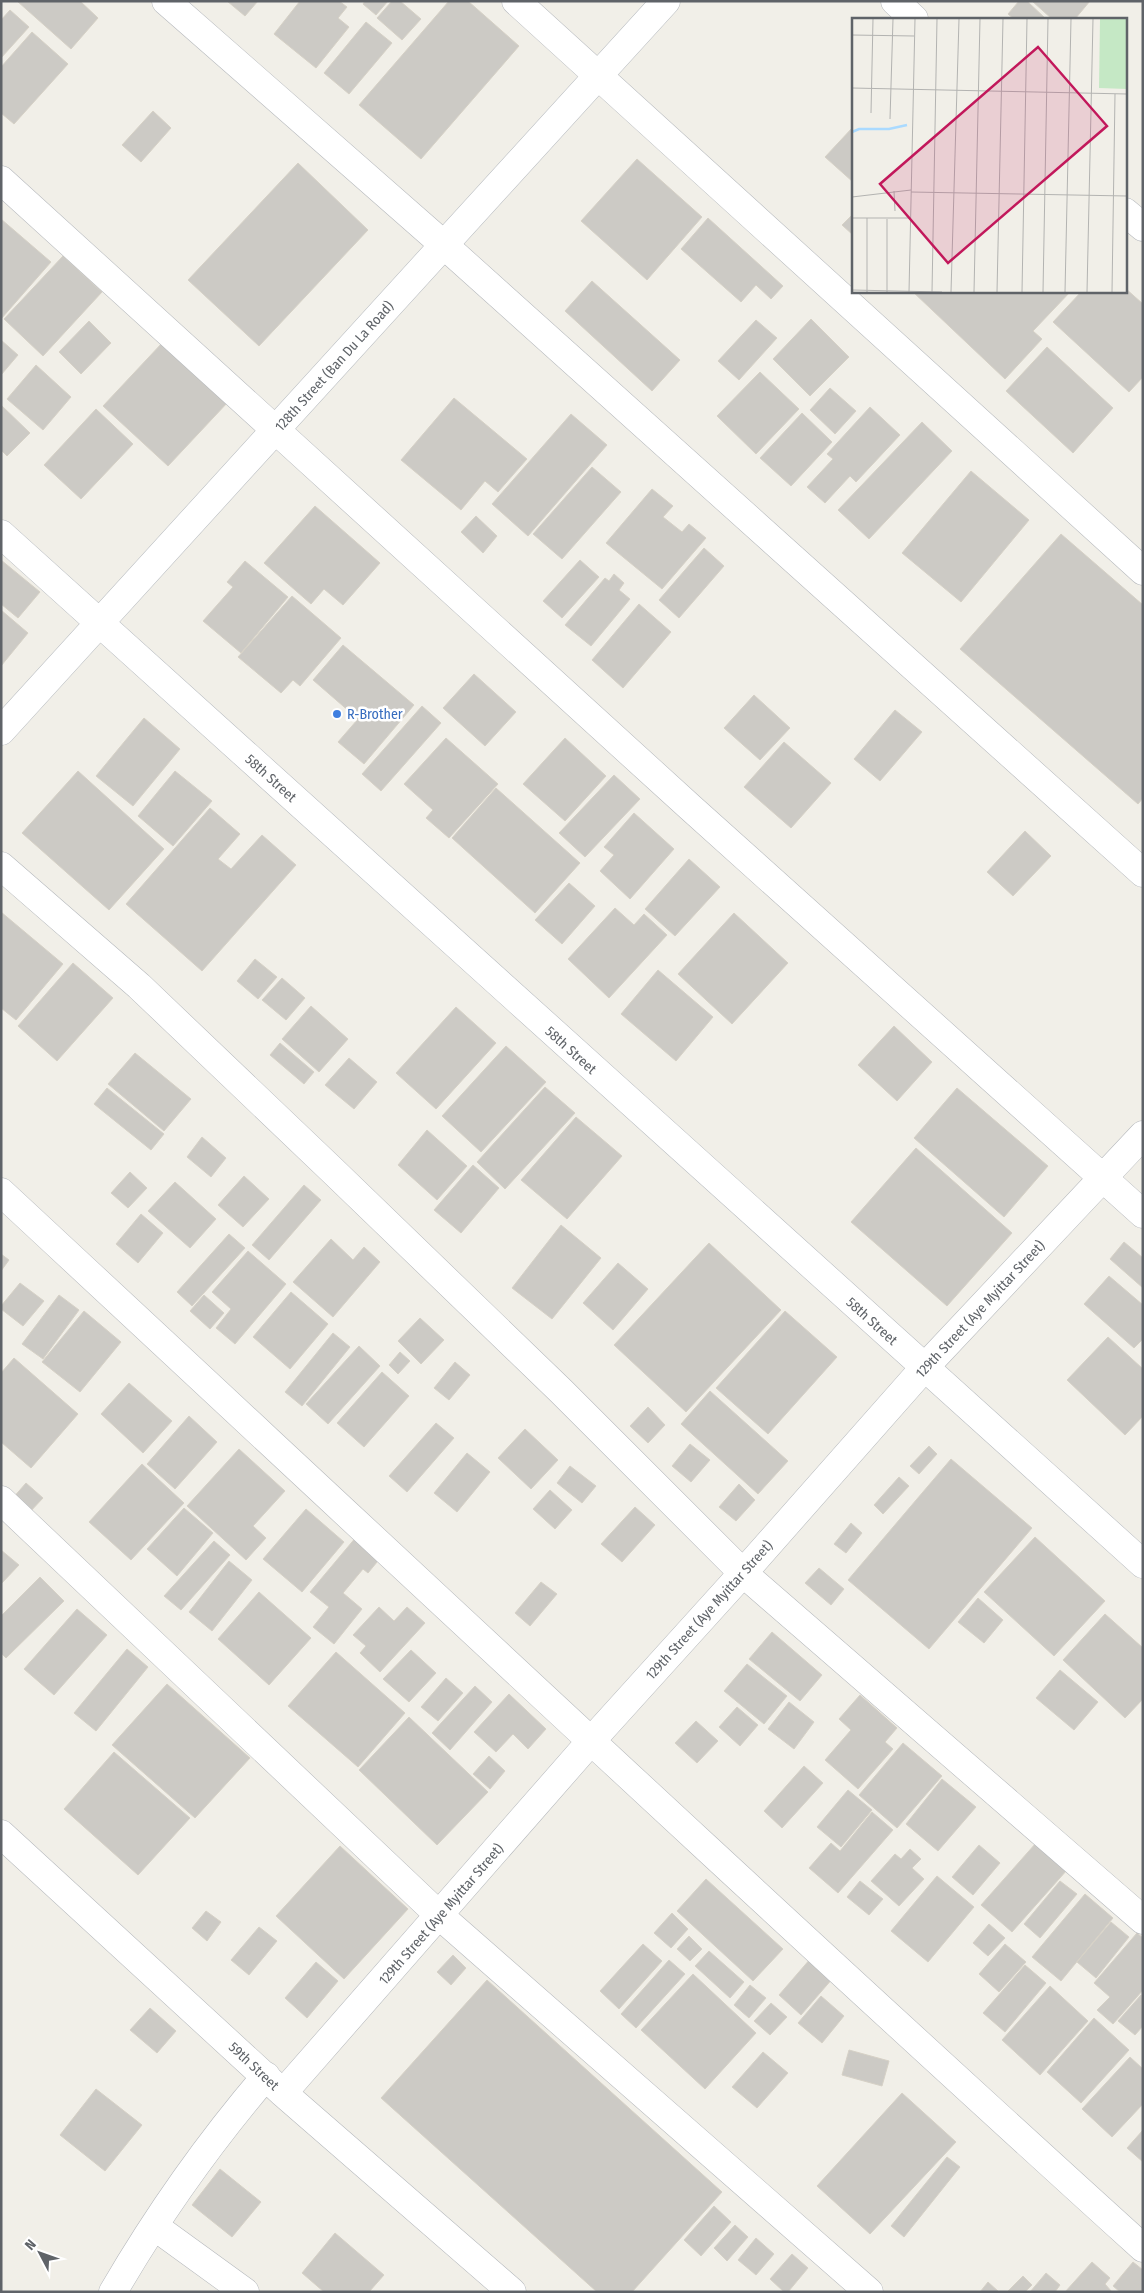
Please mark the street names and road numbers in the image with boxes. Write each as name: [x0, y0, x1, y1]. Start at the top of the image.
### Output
street label: 128th Street (Ban Du La Road): [271, 298, 397, 435]
street label: 58th Street: [242, 751, 300, 806]
street label: 58th Street: [542, 1023, 600, 1078]
street label: 129th Street (Aye Myittar Street): [912, 1237, 1049, 1382]
street label: 58th Street: [843, 1294, 901, 1349]
street label: 129th Street (Aye Myittar Street): [642, 1537, 776, 1683]
street label: 129th Street (Aye Myittar Street): [375, 1840, 507, 1988]
street label: 59th Street: [225, 2039, 283, 2094]

